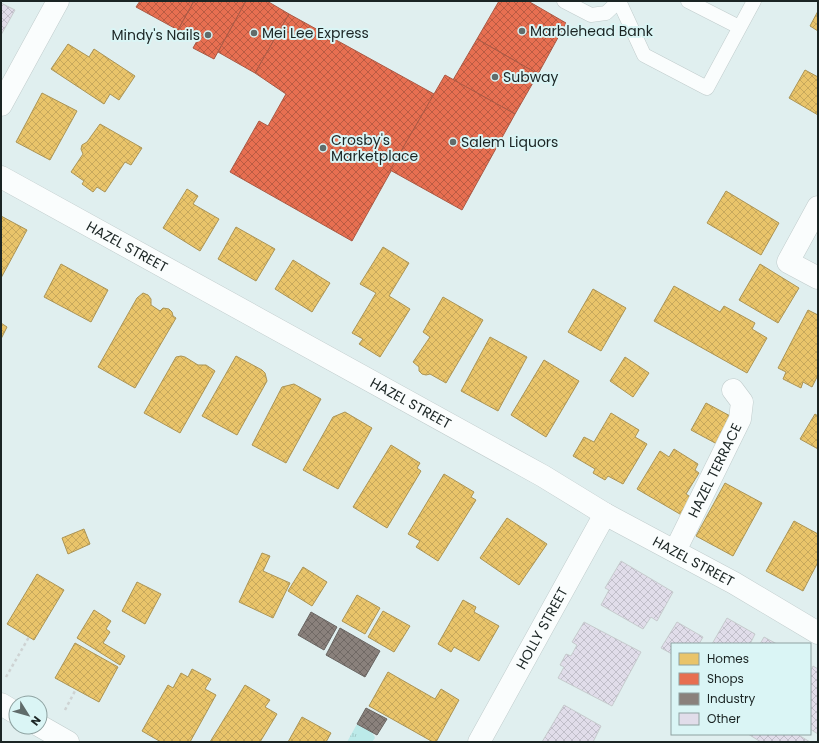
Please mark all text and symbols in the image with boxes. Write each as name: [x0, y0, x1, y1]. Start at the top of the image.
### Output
place label: Marblehead Bank: [530, 21, 654, 41]
place label: Mei Lee Express: [262, 23, 369, 43]
place label: Mindy's Nails: [111, 25, 200, 45]
marker: Marblehead Bank: [517, 26, 527, 36]
marker: Mei Lee Express: [249, 28, 259, 38]
marker: Mindy's Nails: [203, 30, 213, 40]
place label: Subway: [503, 67, 559, 87]
marker: Subway: [490, 72, 500, 82]
place label: Crosby's Marketplace: [331, 130, 419, 166]
place label: Salem Liquors: [461, 132, 558, 152]
marker: Salem Liquors: [448, 137, 458, 147]
marker: Crosby's Marketplace: [318, 143, 328, 153]
street label: HAZEL STREET: [83, 216, 172, 277]
street label: HAZEL STREET: [367, 373, 455, 434]
street label: HAZEL TERRACE: [683, 420, 746, 521]
street label: HAZEL STREET: [649, 531, 738, 592]
street label: HOLLY STREET: [511, 583, 573, 673]
legend: [671, 643, 811, 735]
text: Homes: [707, 650, 749, 667]
text: Shops: [707, 670, 744, 687]
text: Industry: [707, 690, 756, 707]
north arrow: [8, 695, 48, 735]
text: Other: [707, 710, 741, 727]
text: N: [27, 713, 45, 729]

